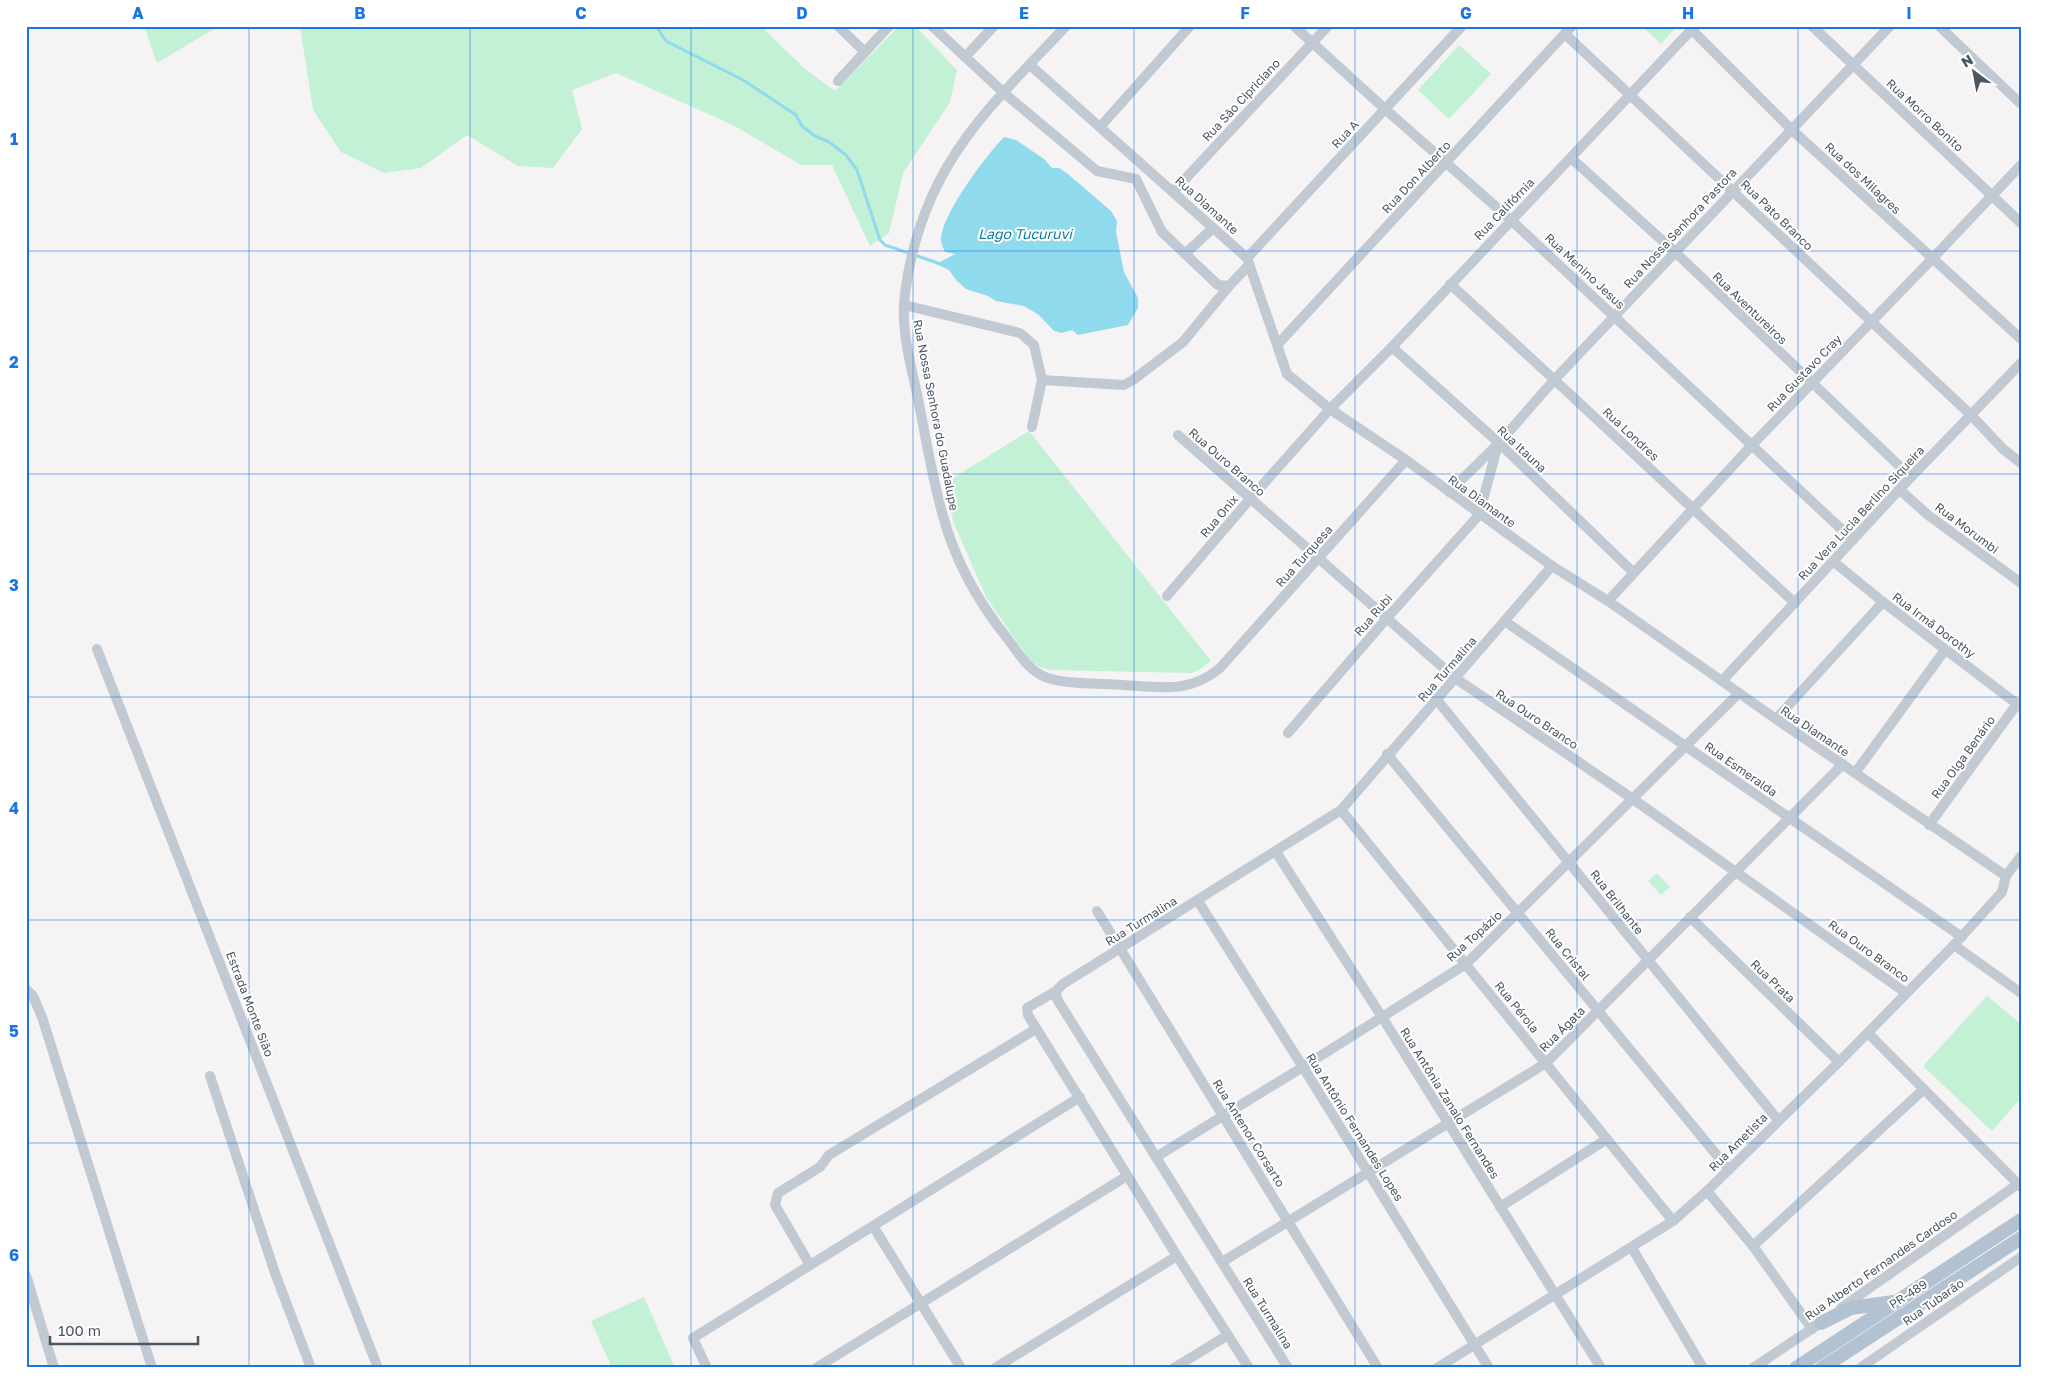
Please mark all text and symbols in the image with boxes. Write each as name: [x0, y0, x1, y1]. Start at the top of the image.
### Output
text: A: [132, 3, 144, 23]
text: B: [354, 3, 366, 23]
text: C: [575, 3, 587, 23]
text: D: [796, 3, 808, 23]
text: E: [1019, 3, 1029, 23]
text: F: [1240, 3, 1250, 23]
text: G: [1460, 3, 1472, 23]
text: H: [1682, 3, 1694, 23]
text: I: [1906, 3, 1912, 23]
north arrow: [1950, 48, 2000, 98]
text: N: [1958, 51, 1976, 71]
street label: Rua São Cipriciano: [1199, 56, 1283, 144]
street label: Rua Morro Bonito: [1883, 75, 1967, 155]
street label: Rua A: [1328, 117, 1362, 151]
text: 1: [10, 129, 18, 149]
street label: Rua Don Alberto: [1379, 138, 1453, 216]
street label: Rua dos Milagres: [1822, 139, 1904, 217]
street label: Rua Nossa Senhora Pastora: [1620, 165, 1740, 291]
street label: Rua Diamante: [1172, 173, 1242, 237]
street label: Rua Califórnia: [1471, 175, 1537, 243]
street label: Rua Pato Branco: [1738, 177, 1816, 253]
water label: Lago Tucuruvi: [978, 225, 1074, 242]
street label: Rua Menino Jesus: [1542, 230, 1628, 312]
street label: Rua Aventureiros: [1710, 269, 1790, 347]
street label: Rua Nossa Senhora do Guadalupe: [910, 318, 962, 512]
street label: Rua Gustavo Cray: [1764, 331, 1845, 415]
text: 2: [9, 352, 19, 372]
street label: Rua Londres: [1600, 404, 1662, 464]
street label: Rua Itauna: [1494, 422, 1550, 476]
street label: Rua Ouro Branco: [1186, 425, 1268, 499]
street label: Rua Vera Lucia Berlino Siqueira: [1795, 443, 1927, 583]
street label: Rua Diamante: [1445, 471, 1519, 531]
street label: Rua Onix: [1197, 491, 1241, 540]
street label: Rua Morumbi: [1932, 499, 2002, 557]
street label: Rua Turquesa: [1272, 522, 1336, 590]
text: 3: [9, 575, 19, 595]
street label: Rua Irmã Dorothy: [1890, 589, 1979, 661]
street label: Rua Rubi: [1351, 591, 1395, 639]
street label: Rua Turmalina: [1414, 633, 1480, 705]
street label: Rua Ouro Branco: [1493, 686, 1581, 752]
street label: Rua Diamante: [1778, 702, 1852, 760]
street label: Rua Olga Benário: [1928, 713, 1998, 801]
street label: Rua Esmeralda: [1702, 738, 1780, 800]
text: 4: [9, 798, 19, 818]
street label: Rua Brilhante: [1587, 867, 1647, 937]
street label: Rua Turmalina: [1102, 893, 1180, 949]
street label: Rua Topázio: [1443, 907, 1505, 965]
street label: Rua Ouro Branco: [1826, 917, 1912, 985]
street label: Rua Cristal: [1542, 925, 1594, 983]
street label: Estrada Monte Sião: [223, 949, 277, 1059]
street label: Rua Prata: [1748, 956, 1798, 1006]
street label: Rua Pérola: [1492, 978, 1542, 1036]
street label: Rua Ágata: [1536, 1003, 1588, 1055]
text: 5: [9, 1021, 19, 1041]
street label: Rua Antônia Zanalo Fernandes: [1397, 1025, 1503, 1181]
street label: Rua Antônio Fernandes Lopes: [1303, 1050, 1407, 1204]
street label: Rua Antenor Corsarto: [1210, 1076, 1288, 1190]
street label: Rua Ametista: [1706, 1110, 1770, 1174]
street label: Rua Alberto Fernandes Cardoso: [1802, 1207, 1960, 1323]
text: 6: [9, 1245, 19, 1265]
street label: Rua Turmalina: [1240, 1274, 1296, 1352]
street label: Rua Tubarão: [1900, 1275, 1966, 1329]
street label: PR-489: [1886, 1276, 1930, 1312]
scale bar: [50, 1314, 198, 1346]
text: 100 m: [58, 1321, 101, 1339]

